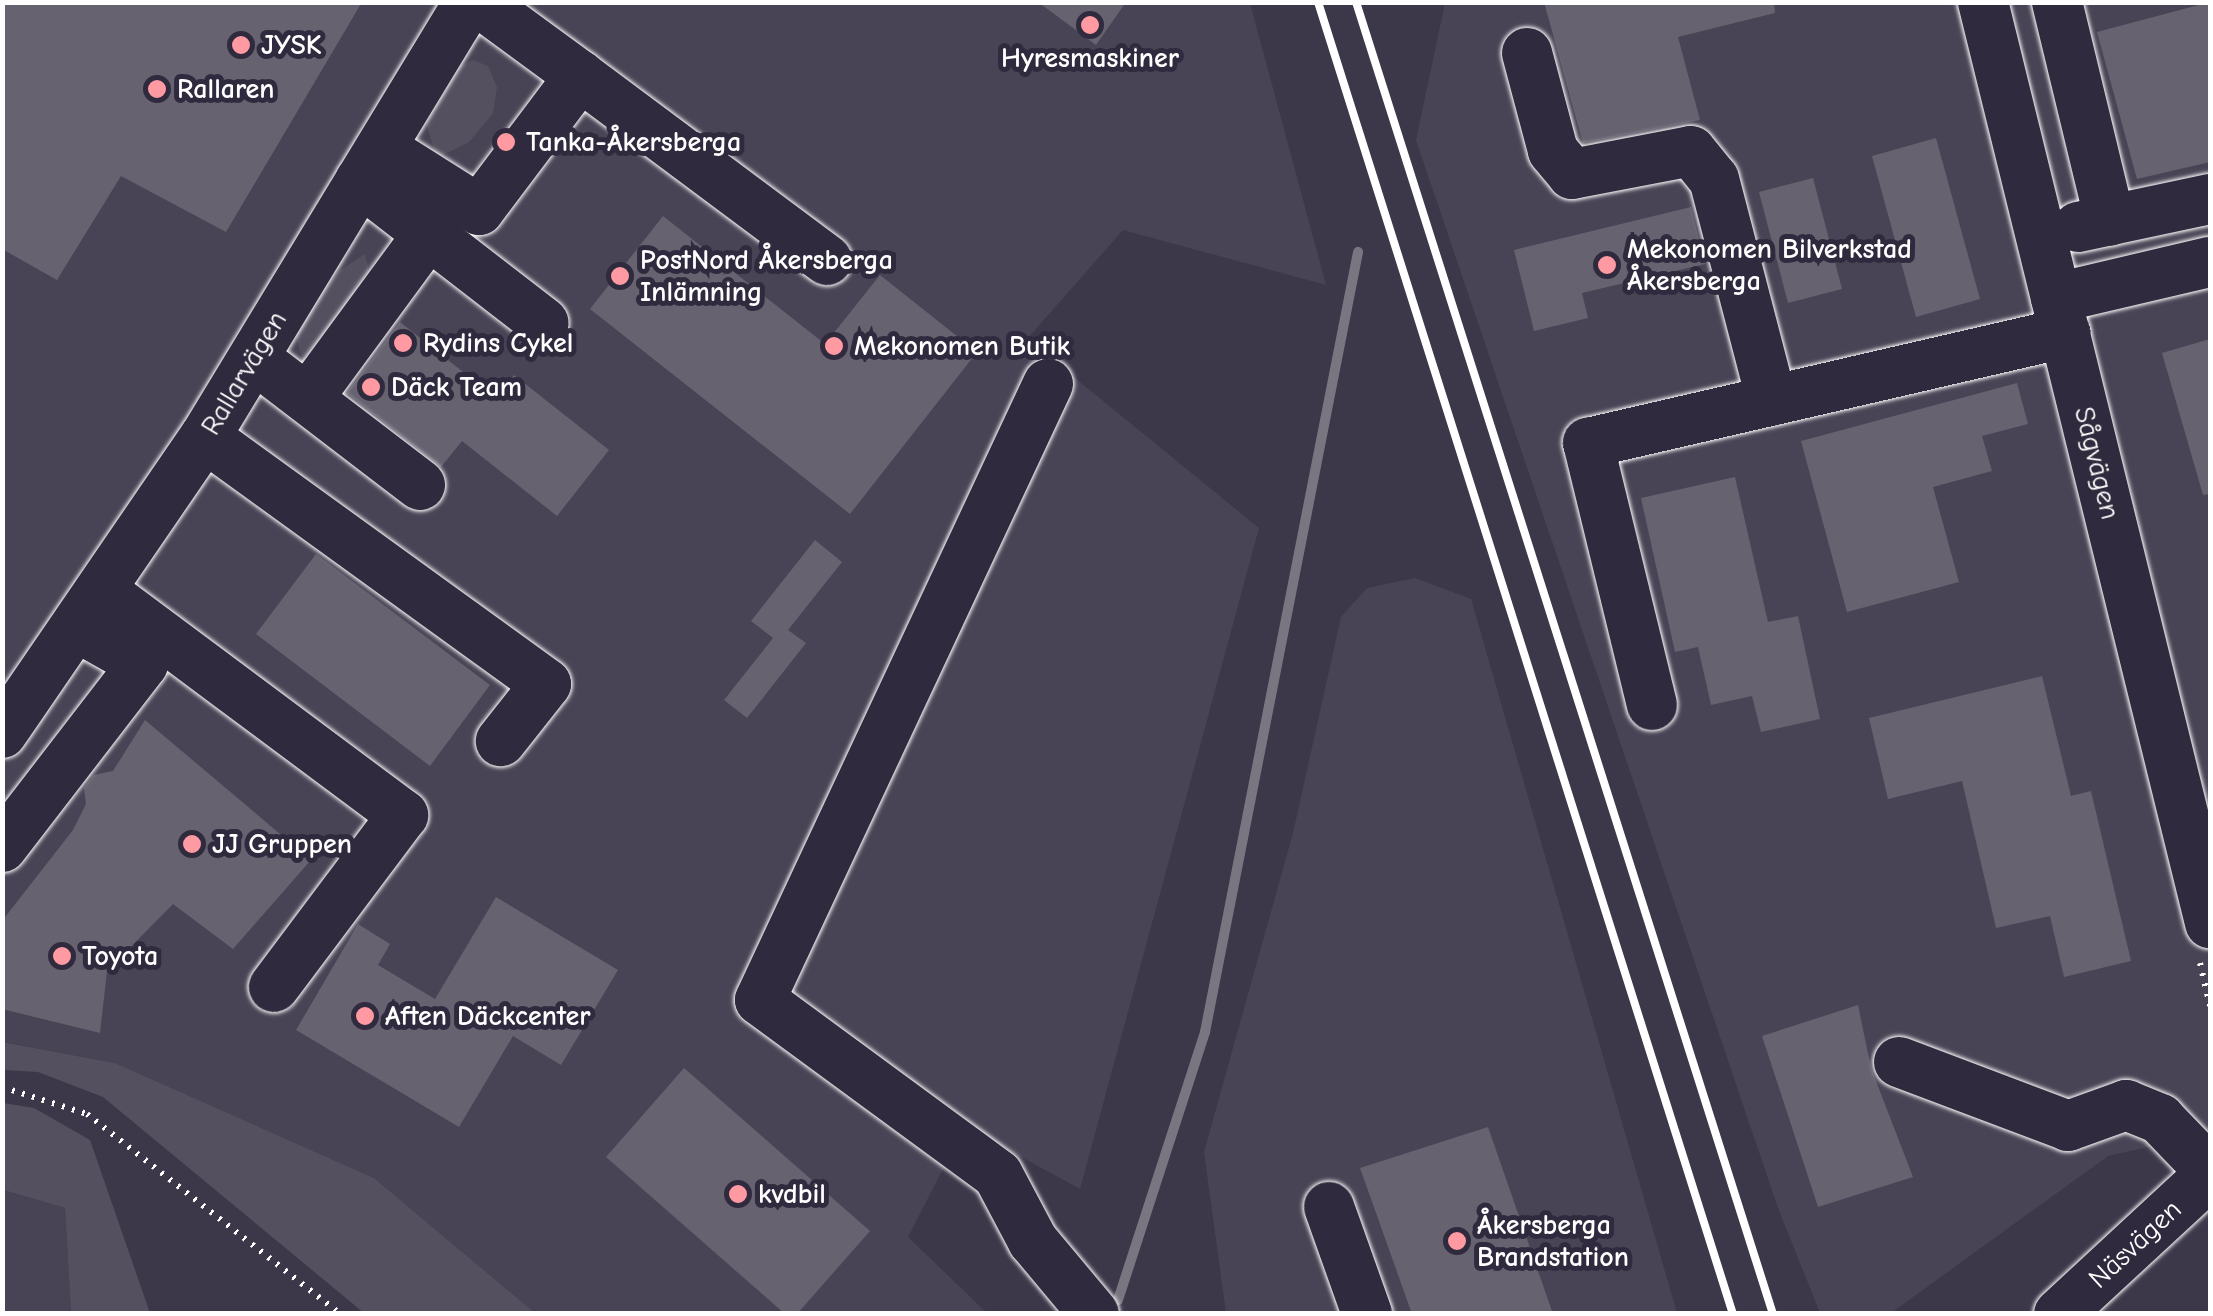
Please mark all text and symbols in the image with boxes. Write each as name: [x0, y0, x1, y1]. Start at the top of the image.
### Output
marker: Hyresmaskiner: [1079, 14, 1101, 36]
place label: JYSK: [261, 28, 322, 62]
marker: JYSK: [230, 34, 252, 56]
place label: Hyresmaskiner: [1001, 41, 1179, 75]
place label: Rallaren: [177, 72, 274, 106]
marker: Rallaren: [146, 78, 168, 100]
place label: Tanka-Åkersberga: [526, 125, 741, 159]
marker: Tanka-Åkersberga: [495, 131, 517, 153]
place label: Mekonomen Bilverkstad Åkersberga: [1627, 232, 1912, 298]
place label: PostNord Åkersberga Inlämning: [640, 243, 893, 309]
marker: Mekonomen Bilverkstad Åkersberga: [1596, 254, 1618, 276]
marker: PostNord Åkersberga Inlämning: [609, 265, 631, 287]
street label: Rallarvägen: [194, 305, 294, 441]
place label: Rydins Cykel: [423, 326, 573, 360]
place label: Mekonomen Butik: [854, 329, 1070, 363]
marker: Rydins Cykel: [392, 332, 414, 354]
marker: Mekonomen Butik: [823, 335, 845, 357]
place label: Däck Team: [391, 370, 522, 404]
marker: Däck Team: [360, 376, 382, 398]
street label: Sågvägen: [2067, 403, 2127, 523]
place label: JJ Gruppen: [212, 827, 352, 861]
marker: JJ Gruppen: [181, 833, 203, 855]
place label: Toyota: [82, 939, 158, 973]
marker: Toyota: [51, 945, 73, 967]
place label: Aften Däckcenter: [385, 999, 591, 1033]
marker: Aften Däckcenter: [354, 1005, 376, 1027]
place label: kvdbil: [758, 1177, 826, 1211]
marker: kvdbil: [727, 1183, 749, 1205]
street label: Näsvägen: [2082, 1193, 2188, 1295]
place label: Åkersberga Brandstation: [1477, 1208, 1629, 1274]
marker: Åkersberga Brandstation: [1446, 1230, 1468, 1252]

